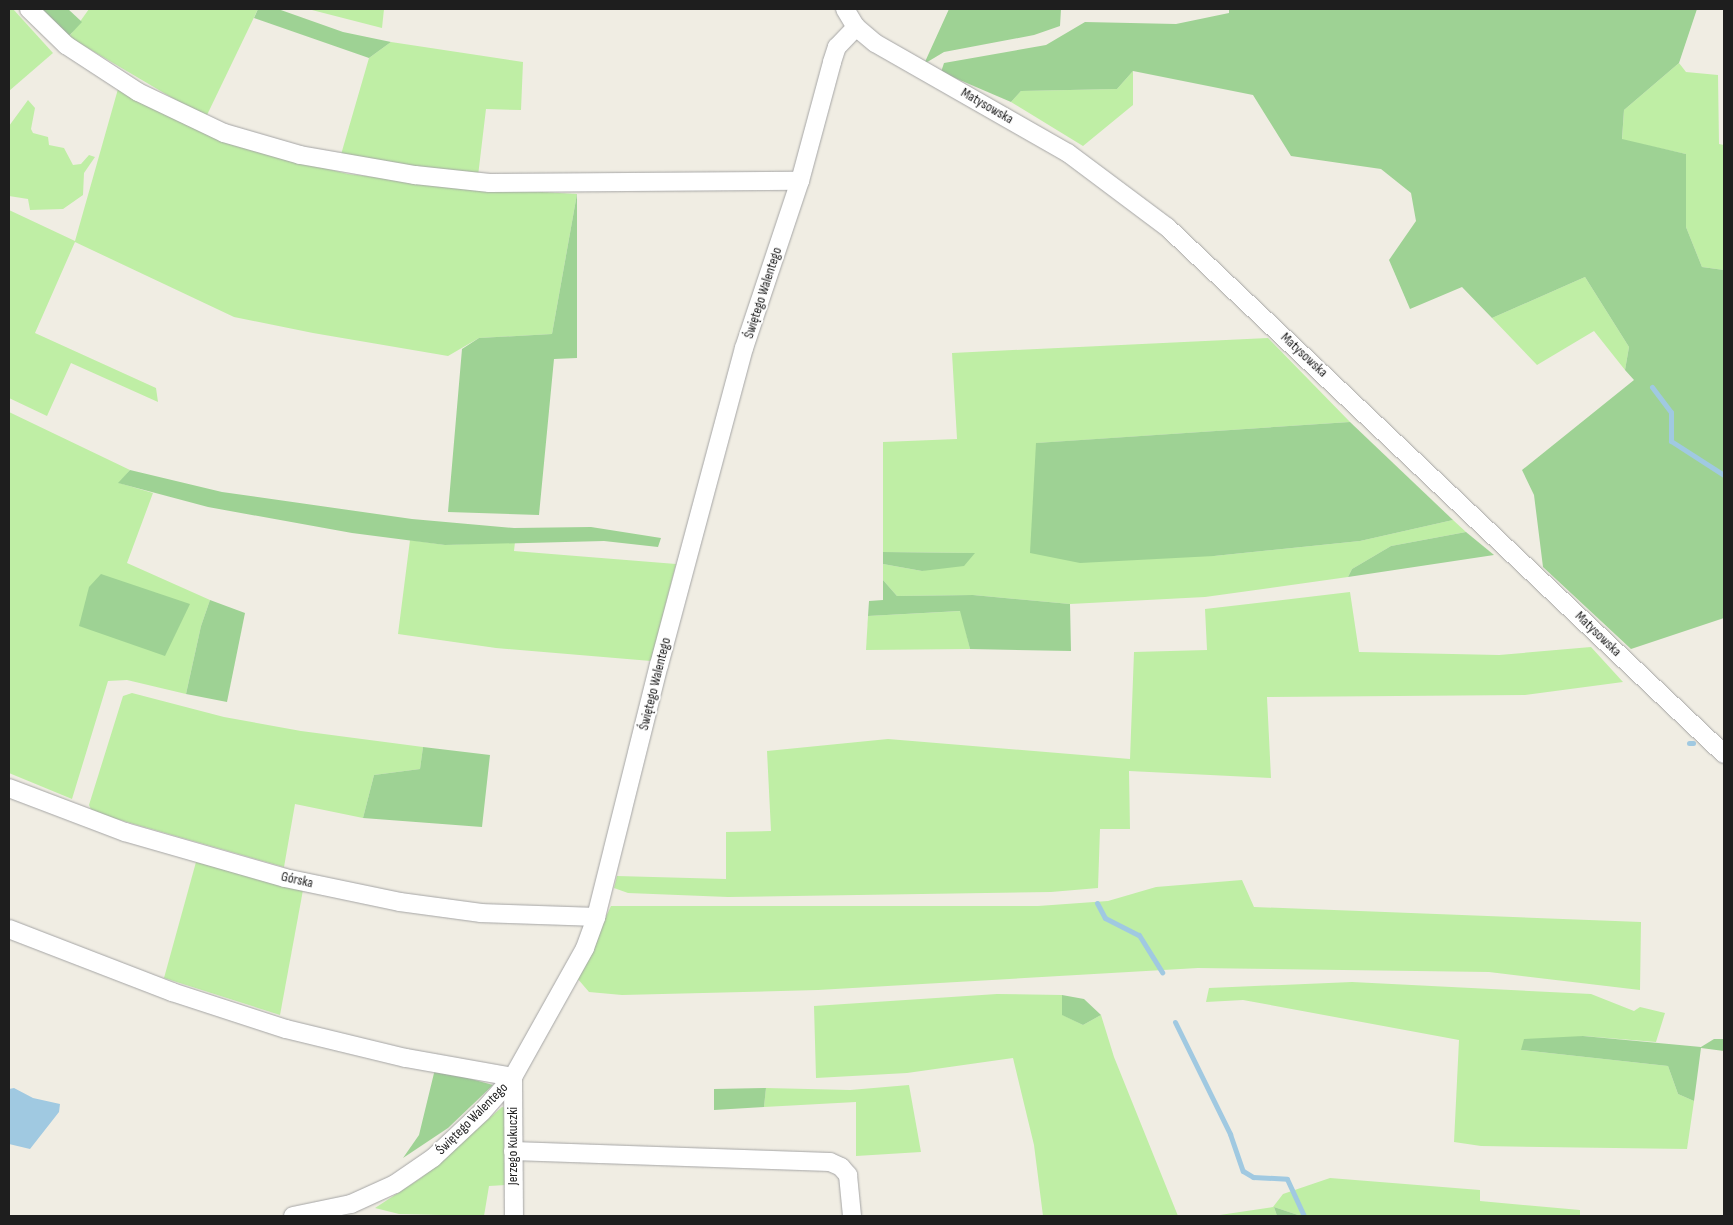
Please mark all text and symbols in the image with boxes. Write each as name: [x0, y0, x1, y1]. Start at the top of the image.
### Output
street label: Matysowska: [958, 84, 1016, 128]
street label: Świętego Walentego: [740, 245, 786, 341]
street label: Matysowska: [1277, 329, 1331, 381]
street label: Matysowska: [1571, 608, 1625, 660]
street label: Świętego Walentego: [635, 636, 675, 732]
street label: Górska: [279, 868, 315, 892]
street label: Świętego Walentego: [432, 1079, 512, 1159]
street label: Jerzego Kukuczki: [505, 1107, 521, 1185]

